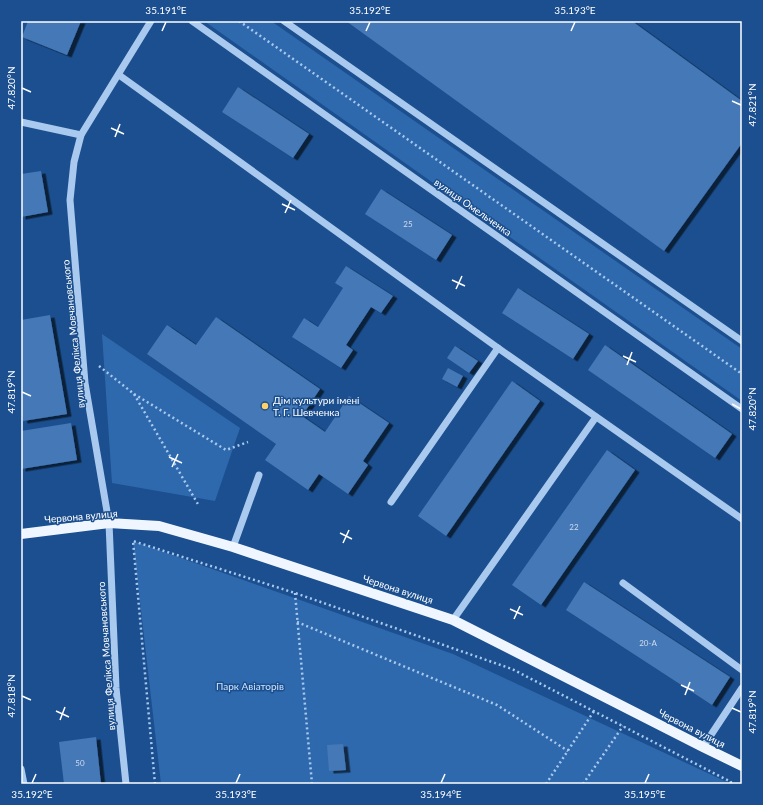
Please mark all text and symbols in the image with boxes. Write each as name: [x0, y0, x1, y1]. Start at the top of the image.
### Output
text: 35.191°E: [145, 4, 187, 16]
text: 35.192°E: [349, 4, 391, 16]
text: 35.193°E: [554, 4, 596, 16]
text: 47.820°N: [5, 66, 17, 110]
text: 47.821°N: [746, 83, 758, 127]
street label: вулиця Омельченка: [432, 176, 514, 238]
house number: 25: [403, 219, 413, 229]
street label: вулиця Фелікса Мовчановського: [59, 259, 87, 409]
text: 47.819°N: [5, 370, 17, 414]
text: 47.820°N: [746, 387, 758, 431]
place label: Дім культури імені Т. Г. Шевченка: [273, 394, 360, 418]
marker: Дім культури імені Т. Г. Шевченка: [260, 401, 270, 411]
street label: Червона вулиця: [44, 507, 118, 525]
house number: 22: [569, 522, 579, 532]
street label: Червона вулиця: [361, 572, 435, 606]
street label: вулиця Фелікса Мовчановського: [95, 581, 117, 731]
house number: 20-А: [639, 638, 657, 648]
text: 47.818°N: [5, 674, 17, 718]
park label: Парк Авіаторів: [216, 680, 284, 692]
text: 47.819°N: [746, 690, 758, 734]
street label: Червона вулиця: [657, 706, 727, 750]
house number: 50: [75, 758, 85, 768]
text: 35.192°E: [11, 788, 53, 800]
text: 35.193°E: [215, 788, 257, 800]
text: 35.194°E: [420, 788, 462, 800]
text: 35.195°E: [624, 788, 666, 800]

